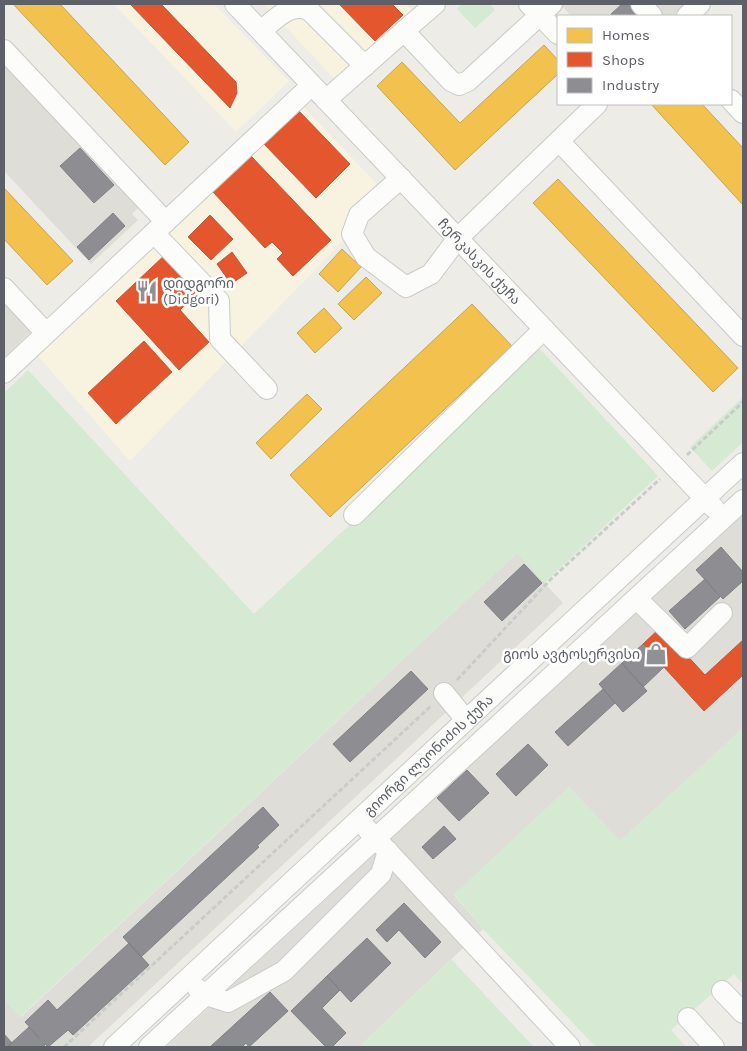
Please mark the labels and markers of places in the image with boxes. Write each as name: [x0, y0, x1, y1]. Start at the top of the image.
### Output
place label: დიდგორი (Didgori): [163, 275, 234, 308]
restaurant icon: დიდგორი (Didgori): [134, 278, 160, 304]
shop icon: გიოს ავტოსერვისი: [643, 641, 669, 667]
place label: გიოს ავტოსერვისი: [503, 646, 640, 663]

